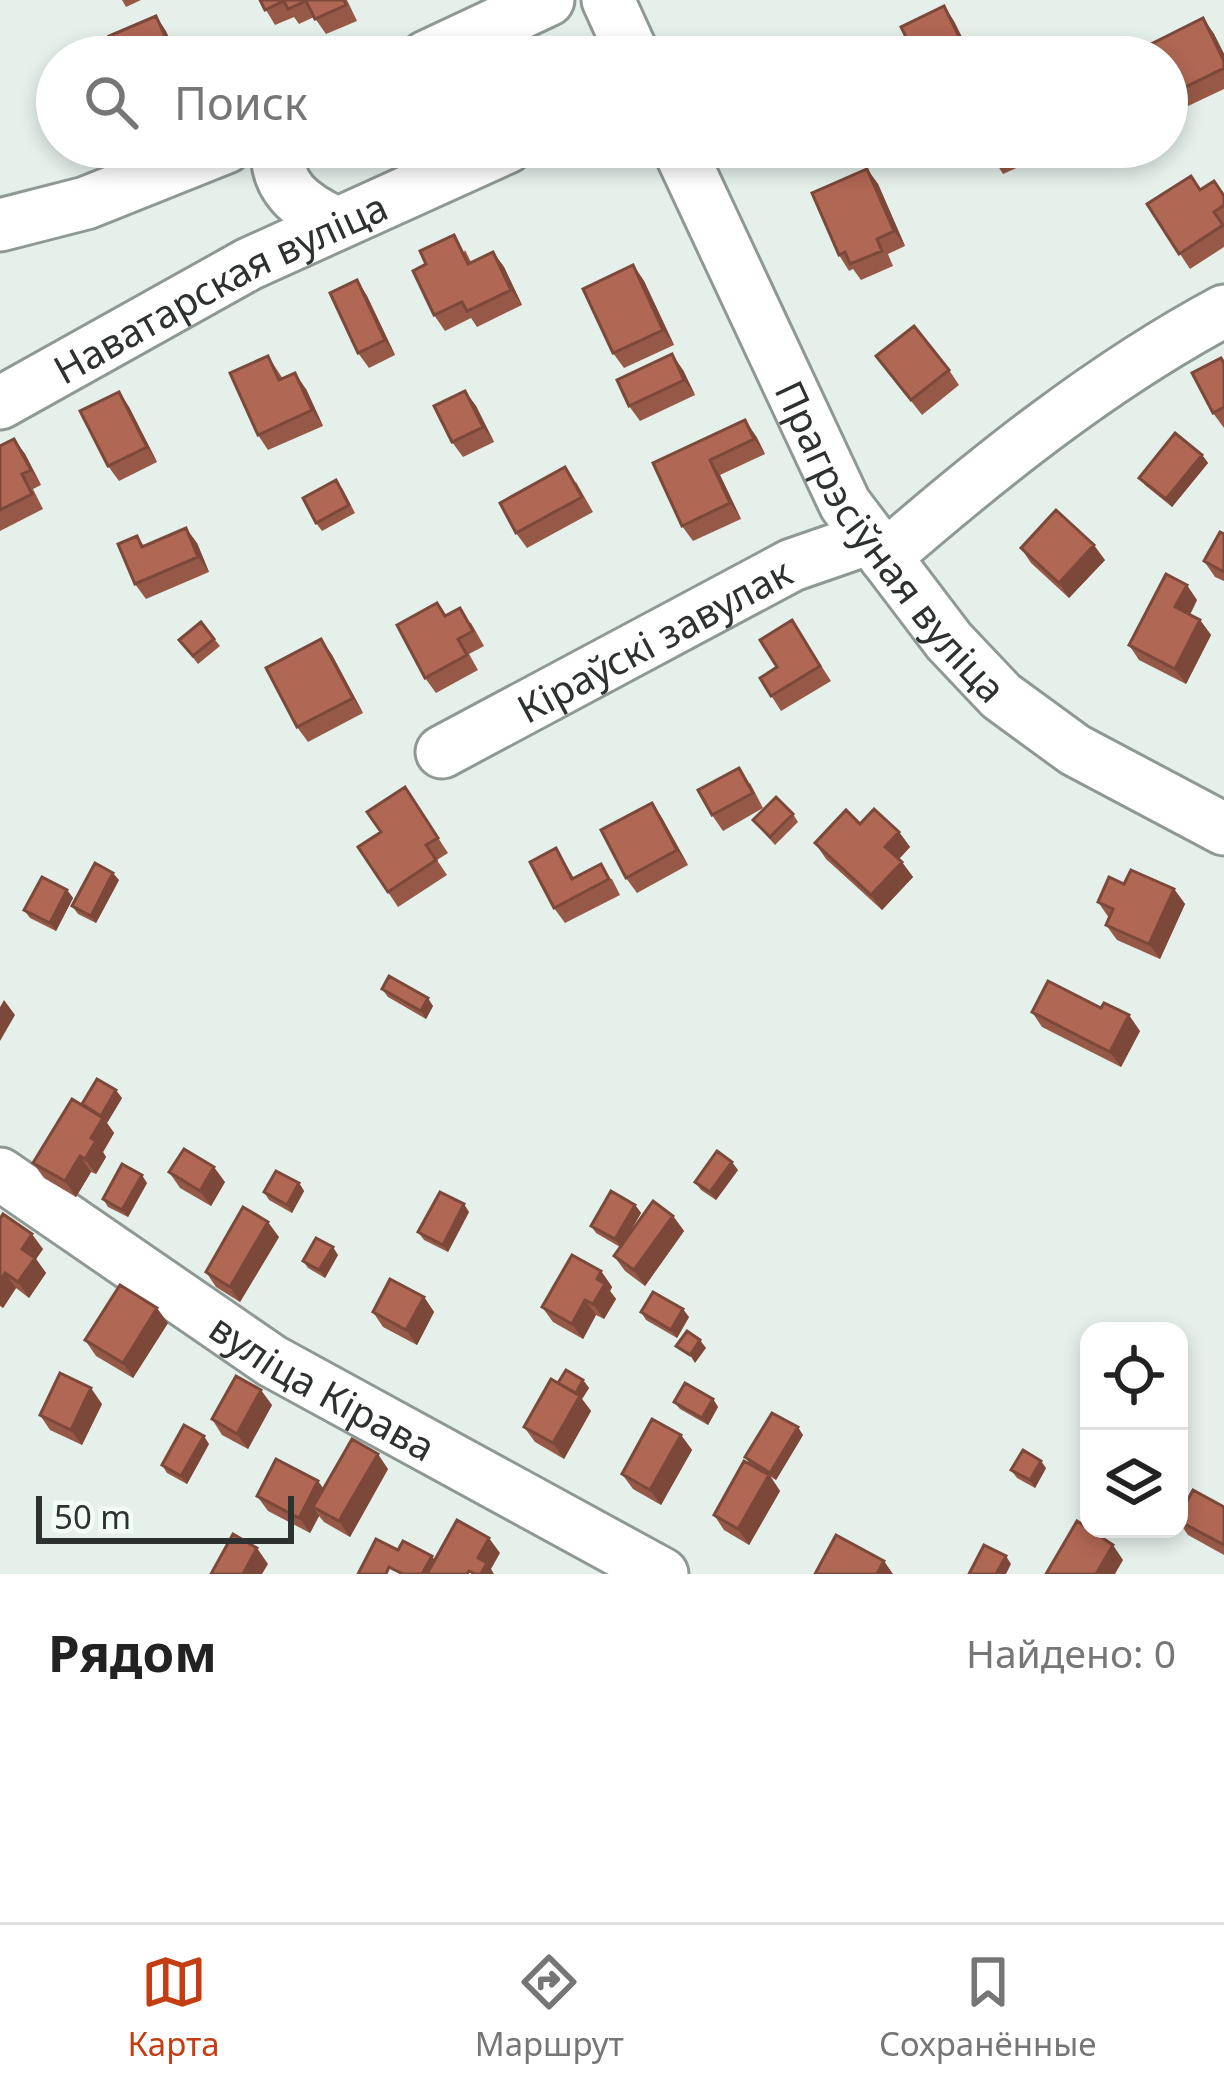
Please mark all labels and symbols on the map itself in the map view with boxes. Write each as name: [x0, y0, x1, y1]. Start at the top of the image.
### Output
street label: Наватарская вуліца: [43, 179, 395, 395]
street label: Прагрэсіўная вуліца: [764, 371, 1019, 713]
street label: Кіраўскі завулак: [507, 544, 800, 734]
street label: вуліца Кірава: [200, 1300, 445, 1472]
scale bar: [36, 1490, 294, 1543]

